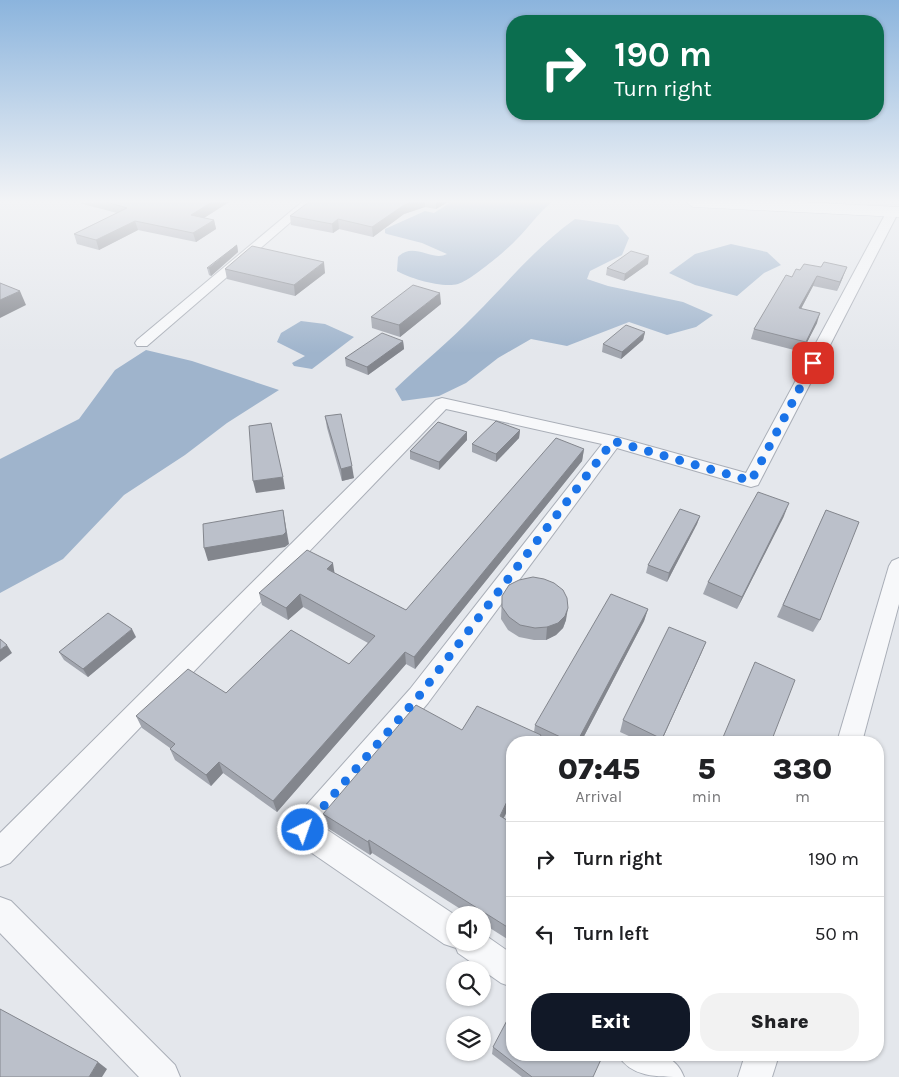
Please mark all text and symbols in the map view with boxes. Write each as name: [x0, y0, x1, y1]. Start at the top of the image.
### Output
text: 190 m: [614, 34, 712, 75]
icon: right: [531, 35, 596, 100]
text: Turn right: [614, 76, 712, 102]
pin: [792, 342, 834, 384]
icon: arrive: [799, 349, 827, 377]
text: 07:45: [558, 751, 640, 787]
text: 5: [697, 751, 715, 787]
text: 330: [773, 751, 832, 787]
text: Arrival: [575, 787, 622, 806]
text: min: [692, 787, 721, 806]
text: m: [795, 787, 810, 806]
position arrow: [276, 803, 328, 855]
icon: right: [531, 845, 559, 873]
text: Turn right: [574, 848, 663, 870]
text: 190 m: [808, 848, 859, 870]
map controls: [446, 906, 491, 1061]
button: sound: [446, 906, 491, 951]
icon: left: [531, 920, 559, 948]
text: Turn left: [574, 923, 649, 945]
text: 50 m: [815, 923, 859, 945]
button: search: [446, 961, 491, 1006]
button: Exit: [531, 993, 690, 1051]
button: Share: [700, 993, 859, 1051]
button: layers: [446, 1016, 491, 1061]

